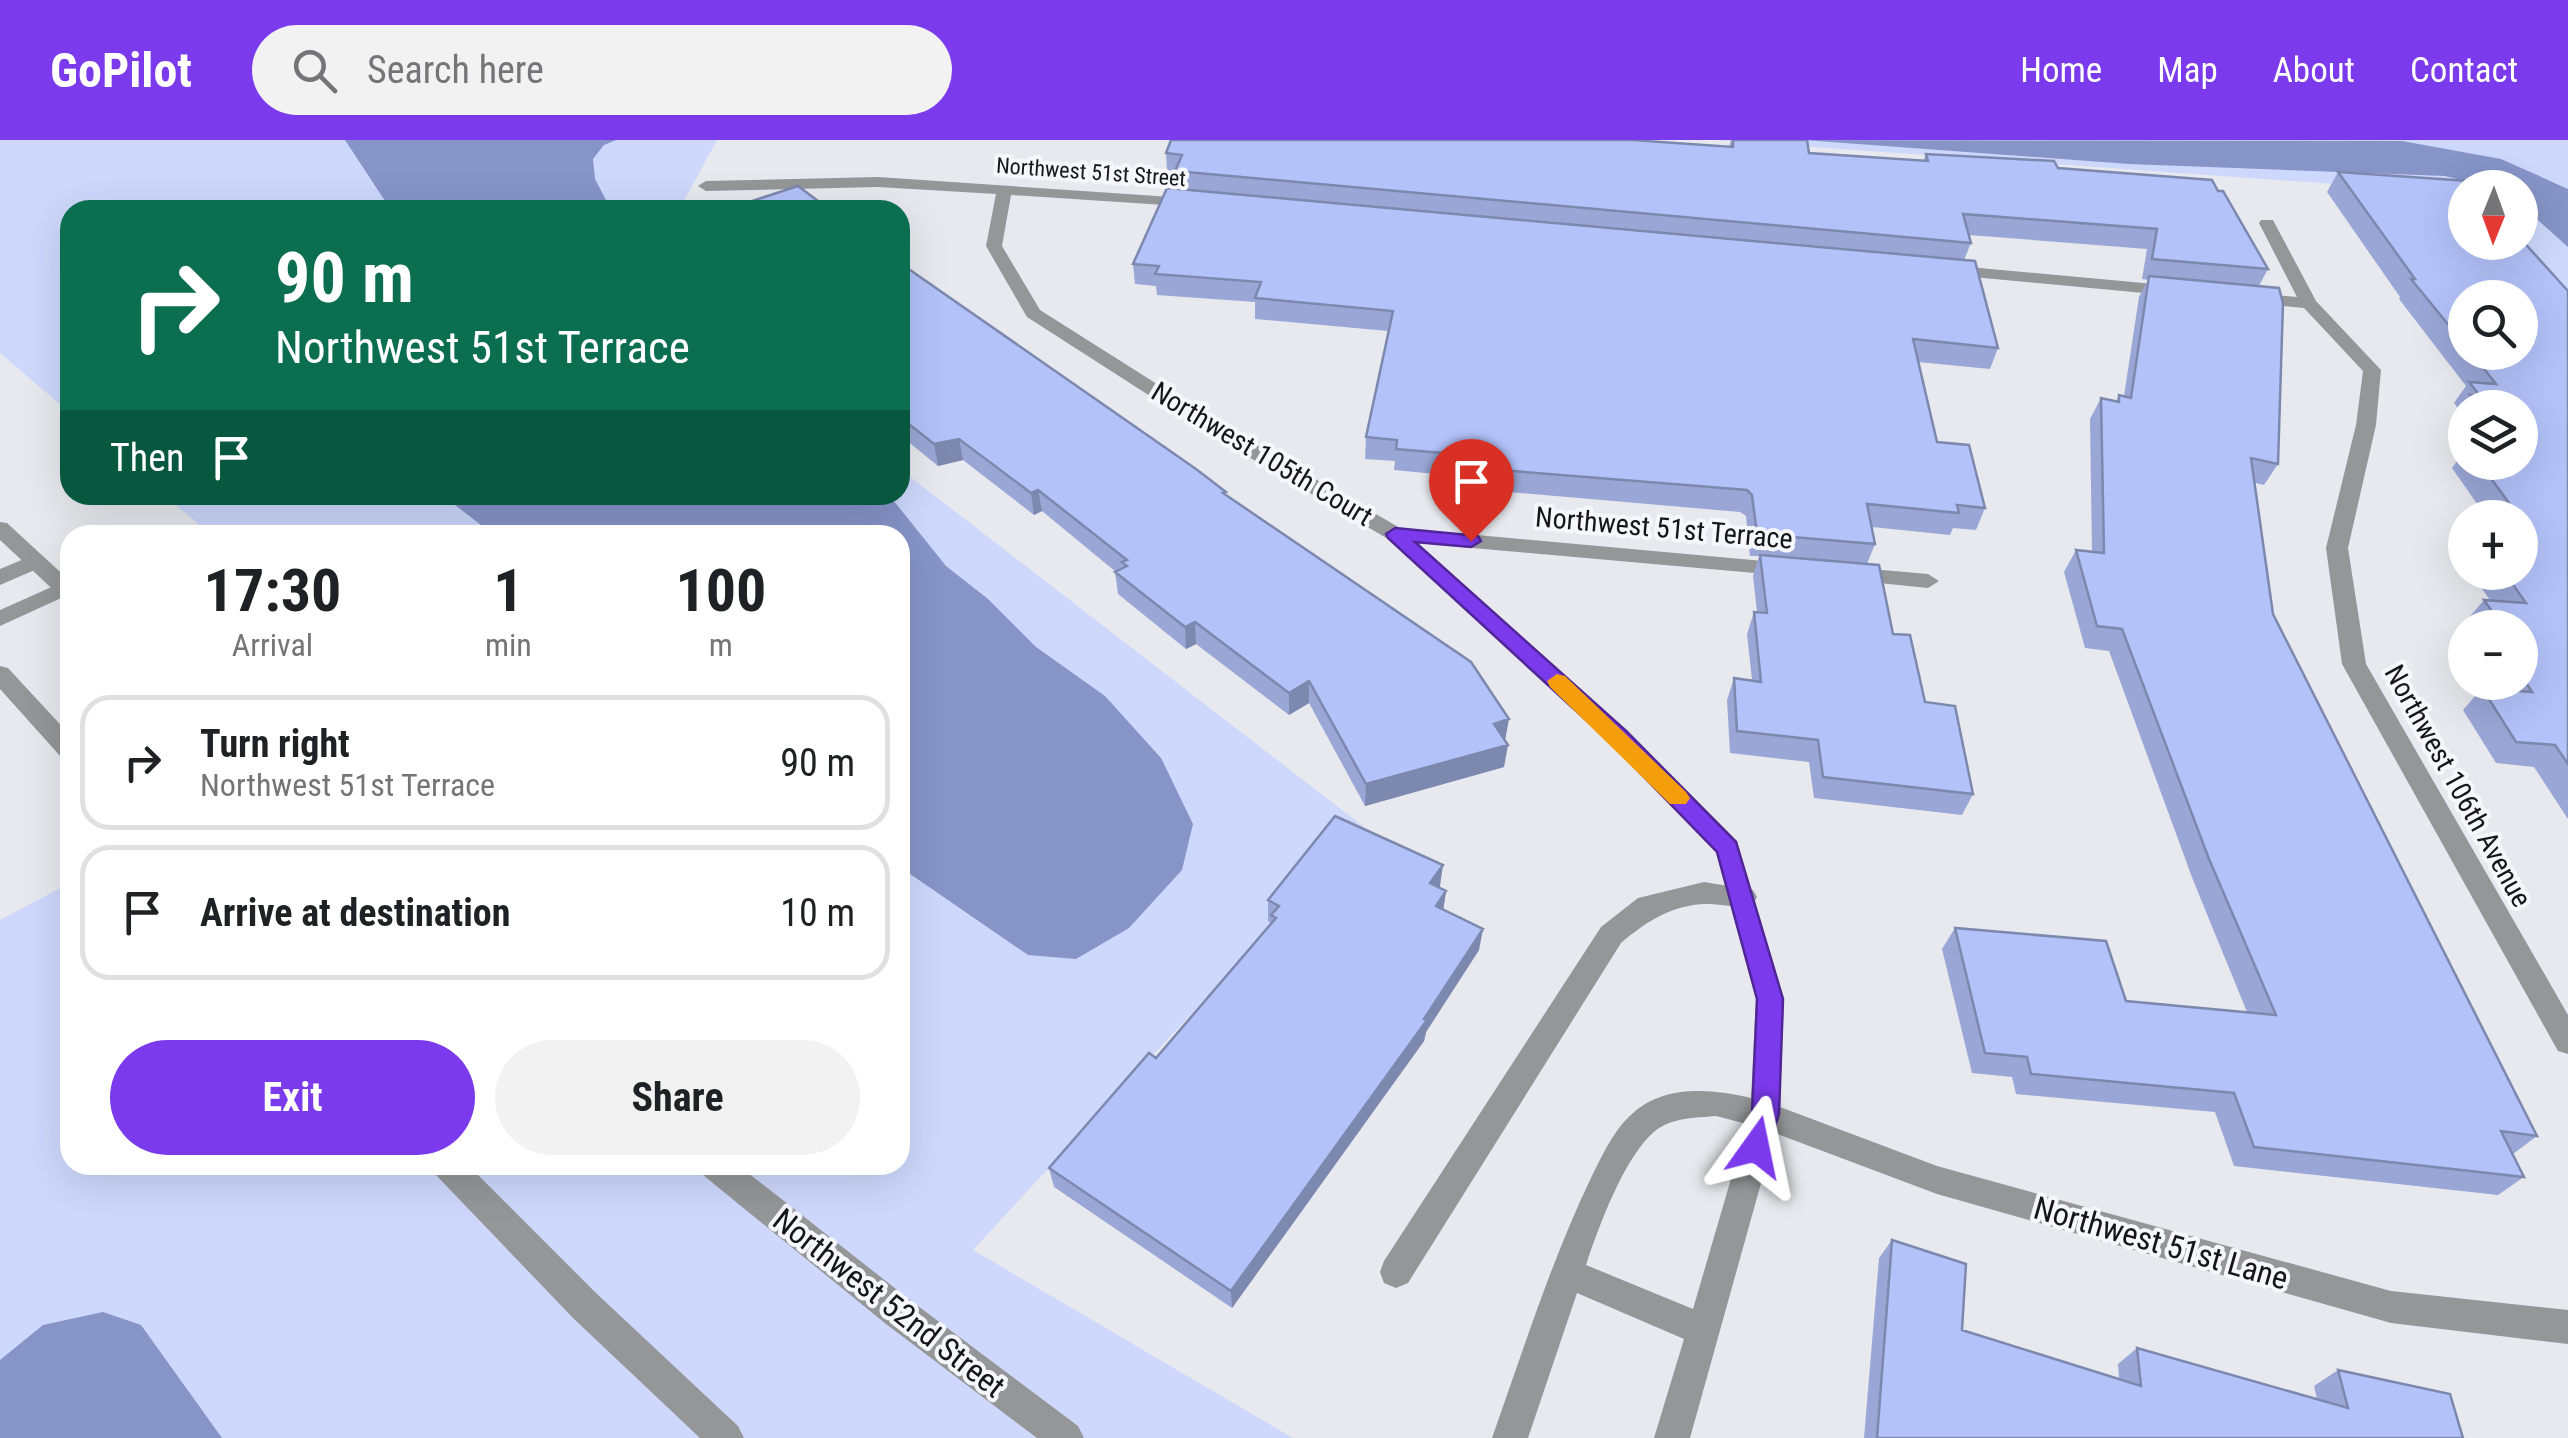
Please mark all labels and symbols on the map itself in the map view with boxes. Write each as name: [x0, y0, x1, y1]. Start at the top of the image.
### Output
street label: Northwest 51st Street: [995, 153, 1187, 191]
north arrow: [2448, 170, 2538, 260]
street label: Northwest 105th Court: [1146, 375, 1378, 533]
pin: [1429, 439, 1514, 542]
street label: Northwest 51st Terrace: [1534, 500, 1794, 556]
street label: Northwest 106th Avenue: [2378, 659, 2538, 913]
position arrow: [1704, 1095, 1808, 1199]
street label: Northwest 51st Lane: [2030, 1189, 2292, 1297]
street label: Northwest 52nd Street: [765, 1201, 1013, 1405]

